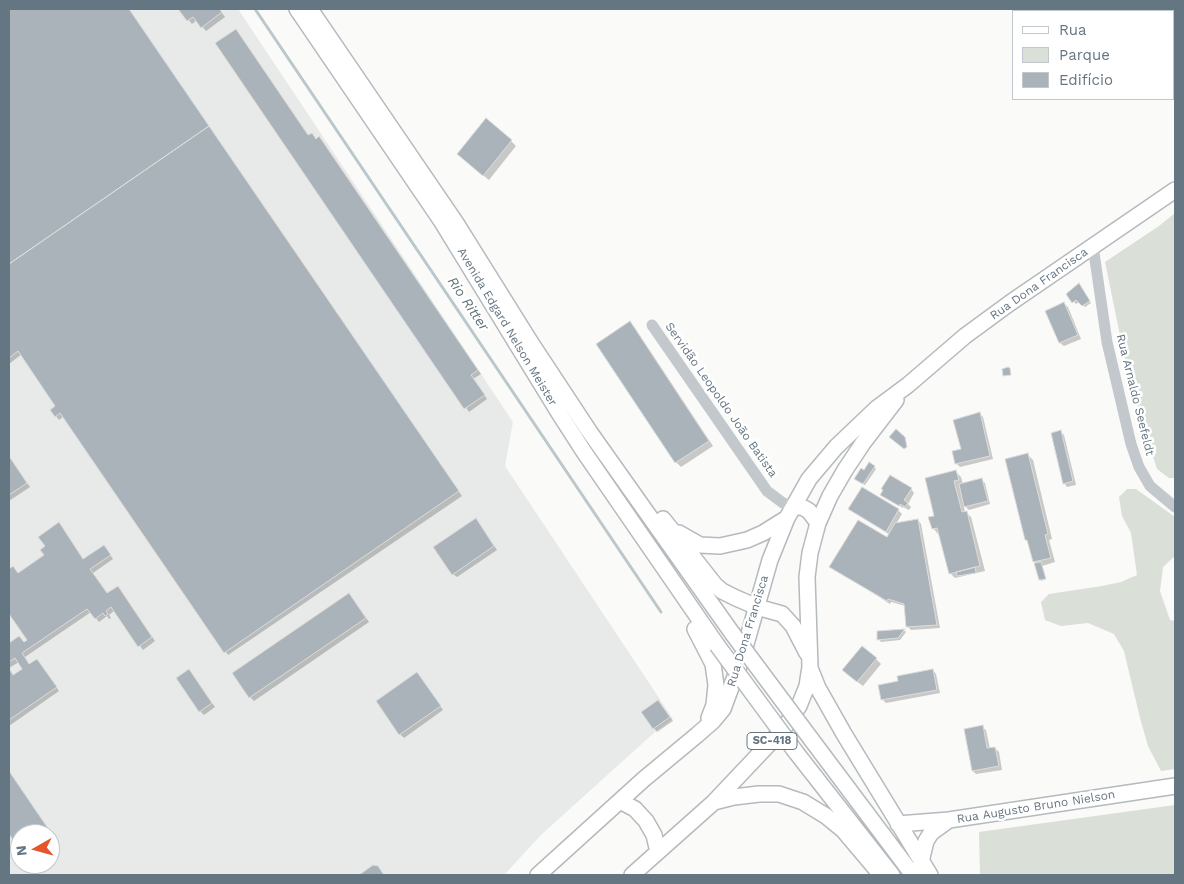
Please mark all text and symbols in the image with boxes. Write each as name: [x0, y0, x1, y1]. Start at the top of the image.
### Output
legend: [1012, 10, 1174, 100]
text: Rua: [1059, 21, 1087, 39]
text: Parque: [1059, 46, 1110, 64]
text: Edifício: [1059, 71, 1113, 89]
street label: Avenida Edgard Nelson Meister: [454, 245, 560, 409]
street label: Rua Dona Francisca: [987, 245, 1091, 323]
water label: Rio Ritter: [444, 274, 492, 334]
street label: Servidão Leopoldo João Batista: [662, 320, 780, 480]
street label: Rua Arnaldo Seefeldt: [1113, 333, 1157, 457]
street label: Rua Dona Francisca: [724, 574, 772, 688]
road number: SC-418: [747, 732, 797, 749]
street label: Rua Augusto Bruno Nielson: [956, 787, 1116, 827]
north arrow: [10, 824, 60, 874]
text: N: [13, 845, 30, 857]

